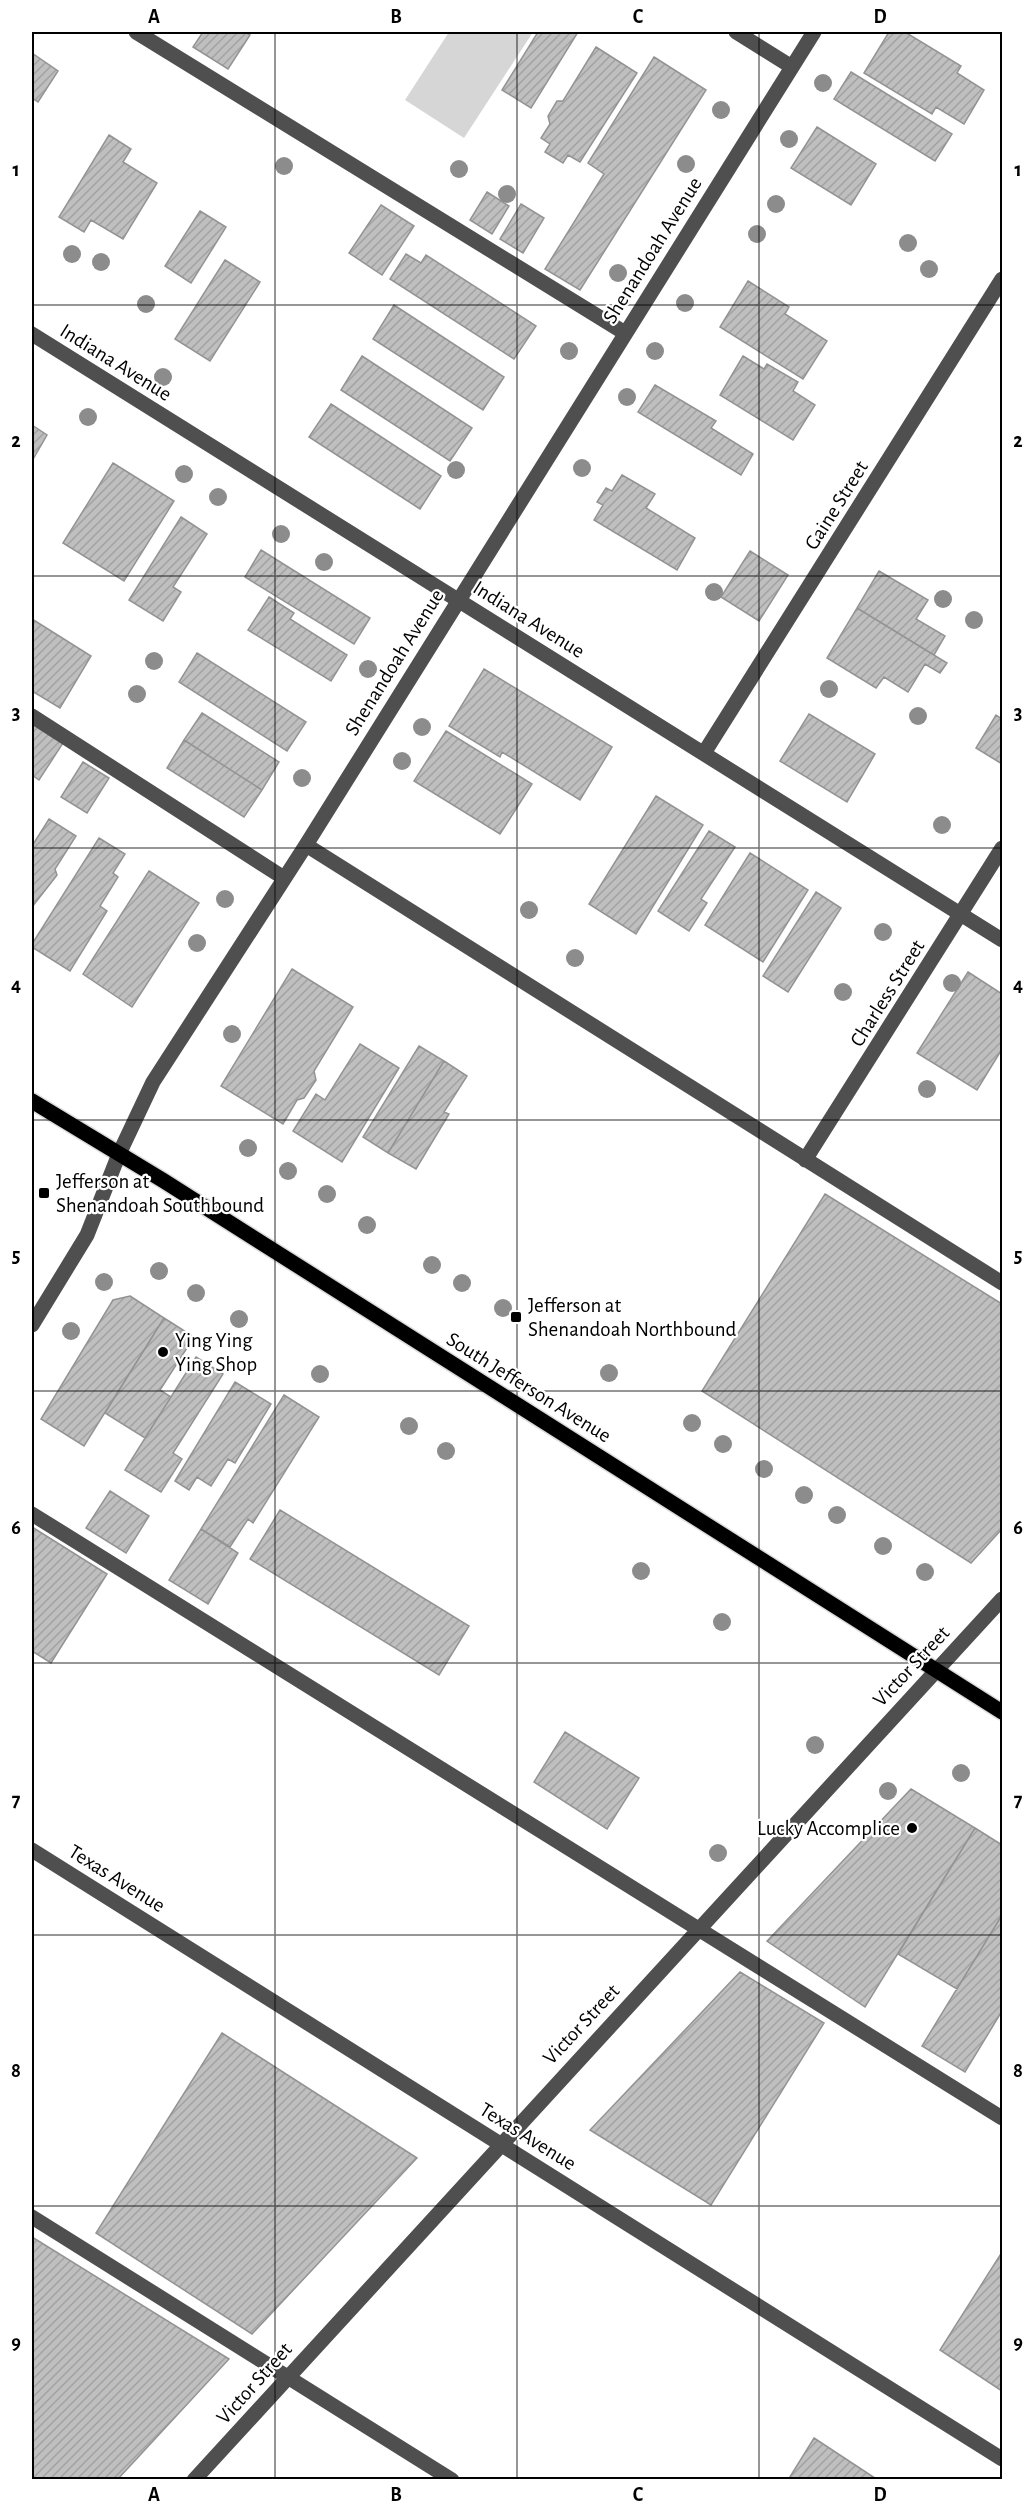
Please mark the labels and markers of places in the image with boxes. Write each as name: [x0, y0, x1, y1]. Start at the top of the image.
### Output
place label: Jefferson at Shenandoah Southbound: [56, 1171, 264, 1216]
marker: Jefferson at Shenandoah Southbound: [37, 1186, 51, 1200]
place label: Jefferson at Shenandoah Northbound: [528, 1295, 737, 1340]
marker: Jefferson at Shenandoah Northbound: [509, 1310, 523, 1324]
place label: Ying Ying Ying Shop: [175, 1330, 257, 1375]
marker: Ying Ying Ying Shop: [156, 1345, 170, 1359]
place label: Lucky Accomplice: [757, 1818, 900, 1839]
marker: Lucky Accomplice: [905, 1821, 919, 1835]

